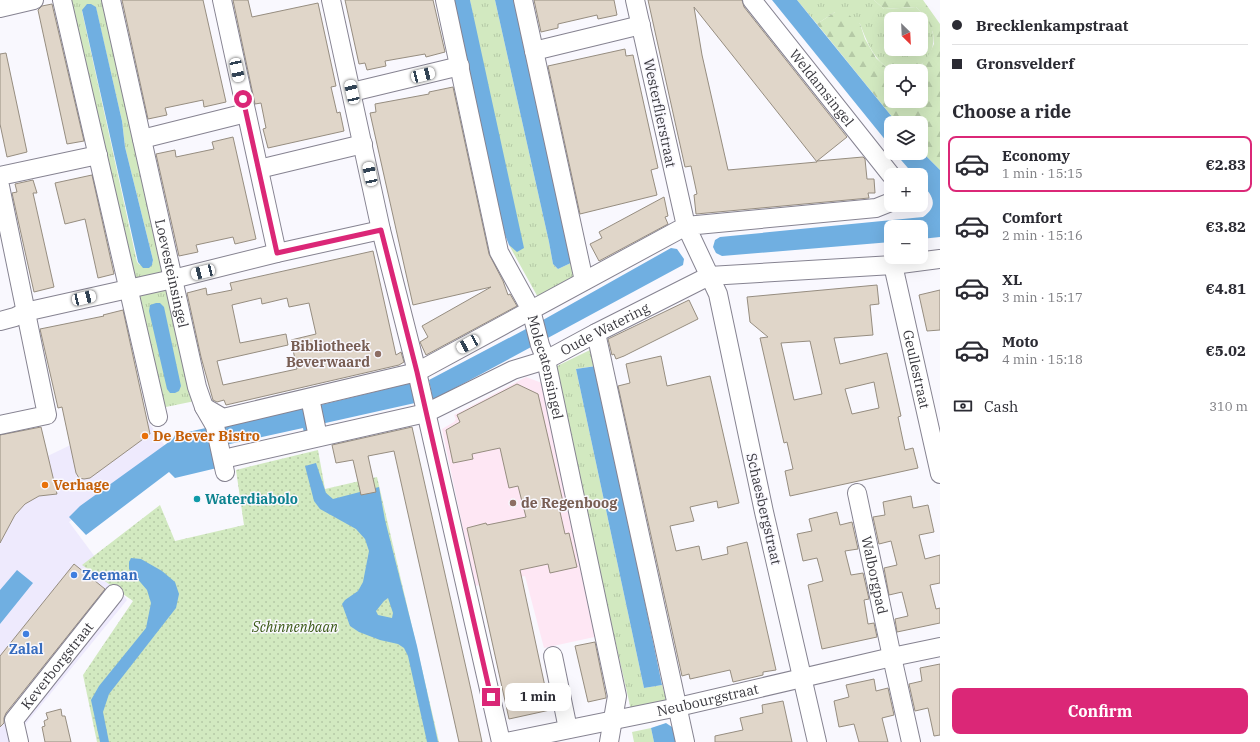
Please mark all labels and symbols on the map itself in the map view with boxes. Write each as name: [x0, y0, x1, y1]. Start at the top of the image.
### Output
north arrow: [884, 12, 928, 56]
street label: Weldamsingel: [785, 45, 858, 130]
car: [229, 57, 245, 83]
street label: Westerflierstraat: [640, 57, 680, 169]
car: [410, 66, 436, 84]
car: [343, 79, 361, 105]
route start: [234, 90, 252, 108]
car: [362, 161, 378, 187]
street label: Loevesteinsingel: [151, 217, 193, 329]
car: [190, 263, 216, 281]
car: [71, 289, 97, 307]
street label: Oude Watering: [557, 298, 653, 360]
street label: Molecatensingel: [524, 313, 567, 421]
street label: Geullestraat: [899, 328, 934, 411]
car: [455, 333, 481, 355]
place label: Bibliotheek Beverwaard: [286, 337, 370, 371]
marker: Bibliotheek Beverwaard: [373, 349, 383, 359]
place label: De Bever Bistro: [153, 427, 260, 445]
marker: De Bever Bistro: [140, 431, 150, 441]
street label: Schaesbergstraat: [742, 451, 786, 567]
place label: Verhage: [53, 476, 109, 494]
marker: Verhage: [40, 480, 50, 490]
place label: Waterdiabolo: [205, 490, 298, 508]
marker: Waterdiabolo: [192, 494, 202, 504]
place label: de Regenboog: [521, 494, 618, 512]
marker: de Regenboog: [508, 498, 518, 508]
street label: Walborgpad: [857, 534, 892, 616]
place label: Zeeman: [82, 566, 138, 584]
marker: Zeeman: [69, 570, 79, 580]
street label: Keverborgstraat: [17, 618, 97, 713]
park label: Schinnenbaan: [251, 618, 338, 636]
marker: Zalal: [21, 629, 31, 639]
place label: Zalal: [9, 640, 44, 658]
street label: Neubourgstraat: [655, 679, 760, 720]
callout: 1 min: [505, 683, 571, 711]
route end: [482, 688, 500, 706]

